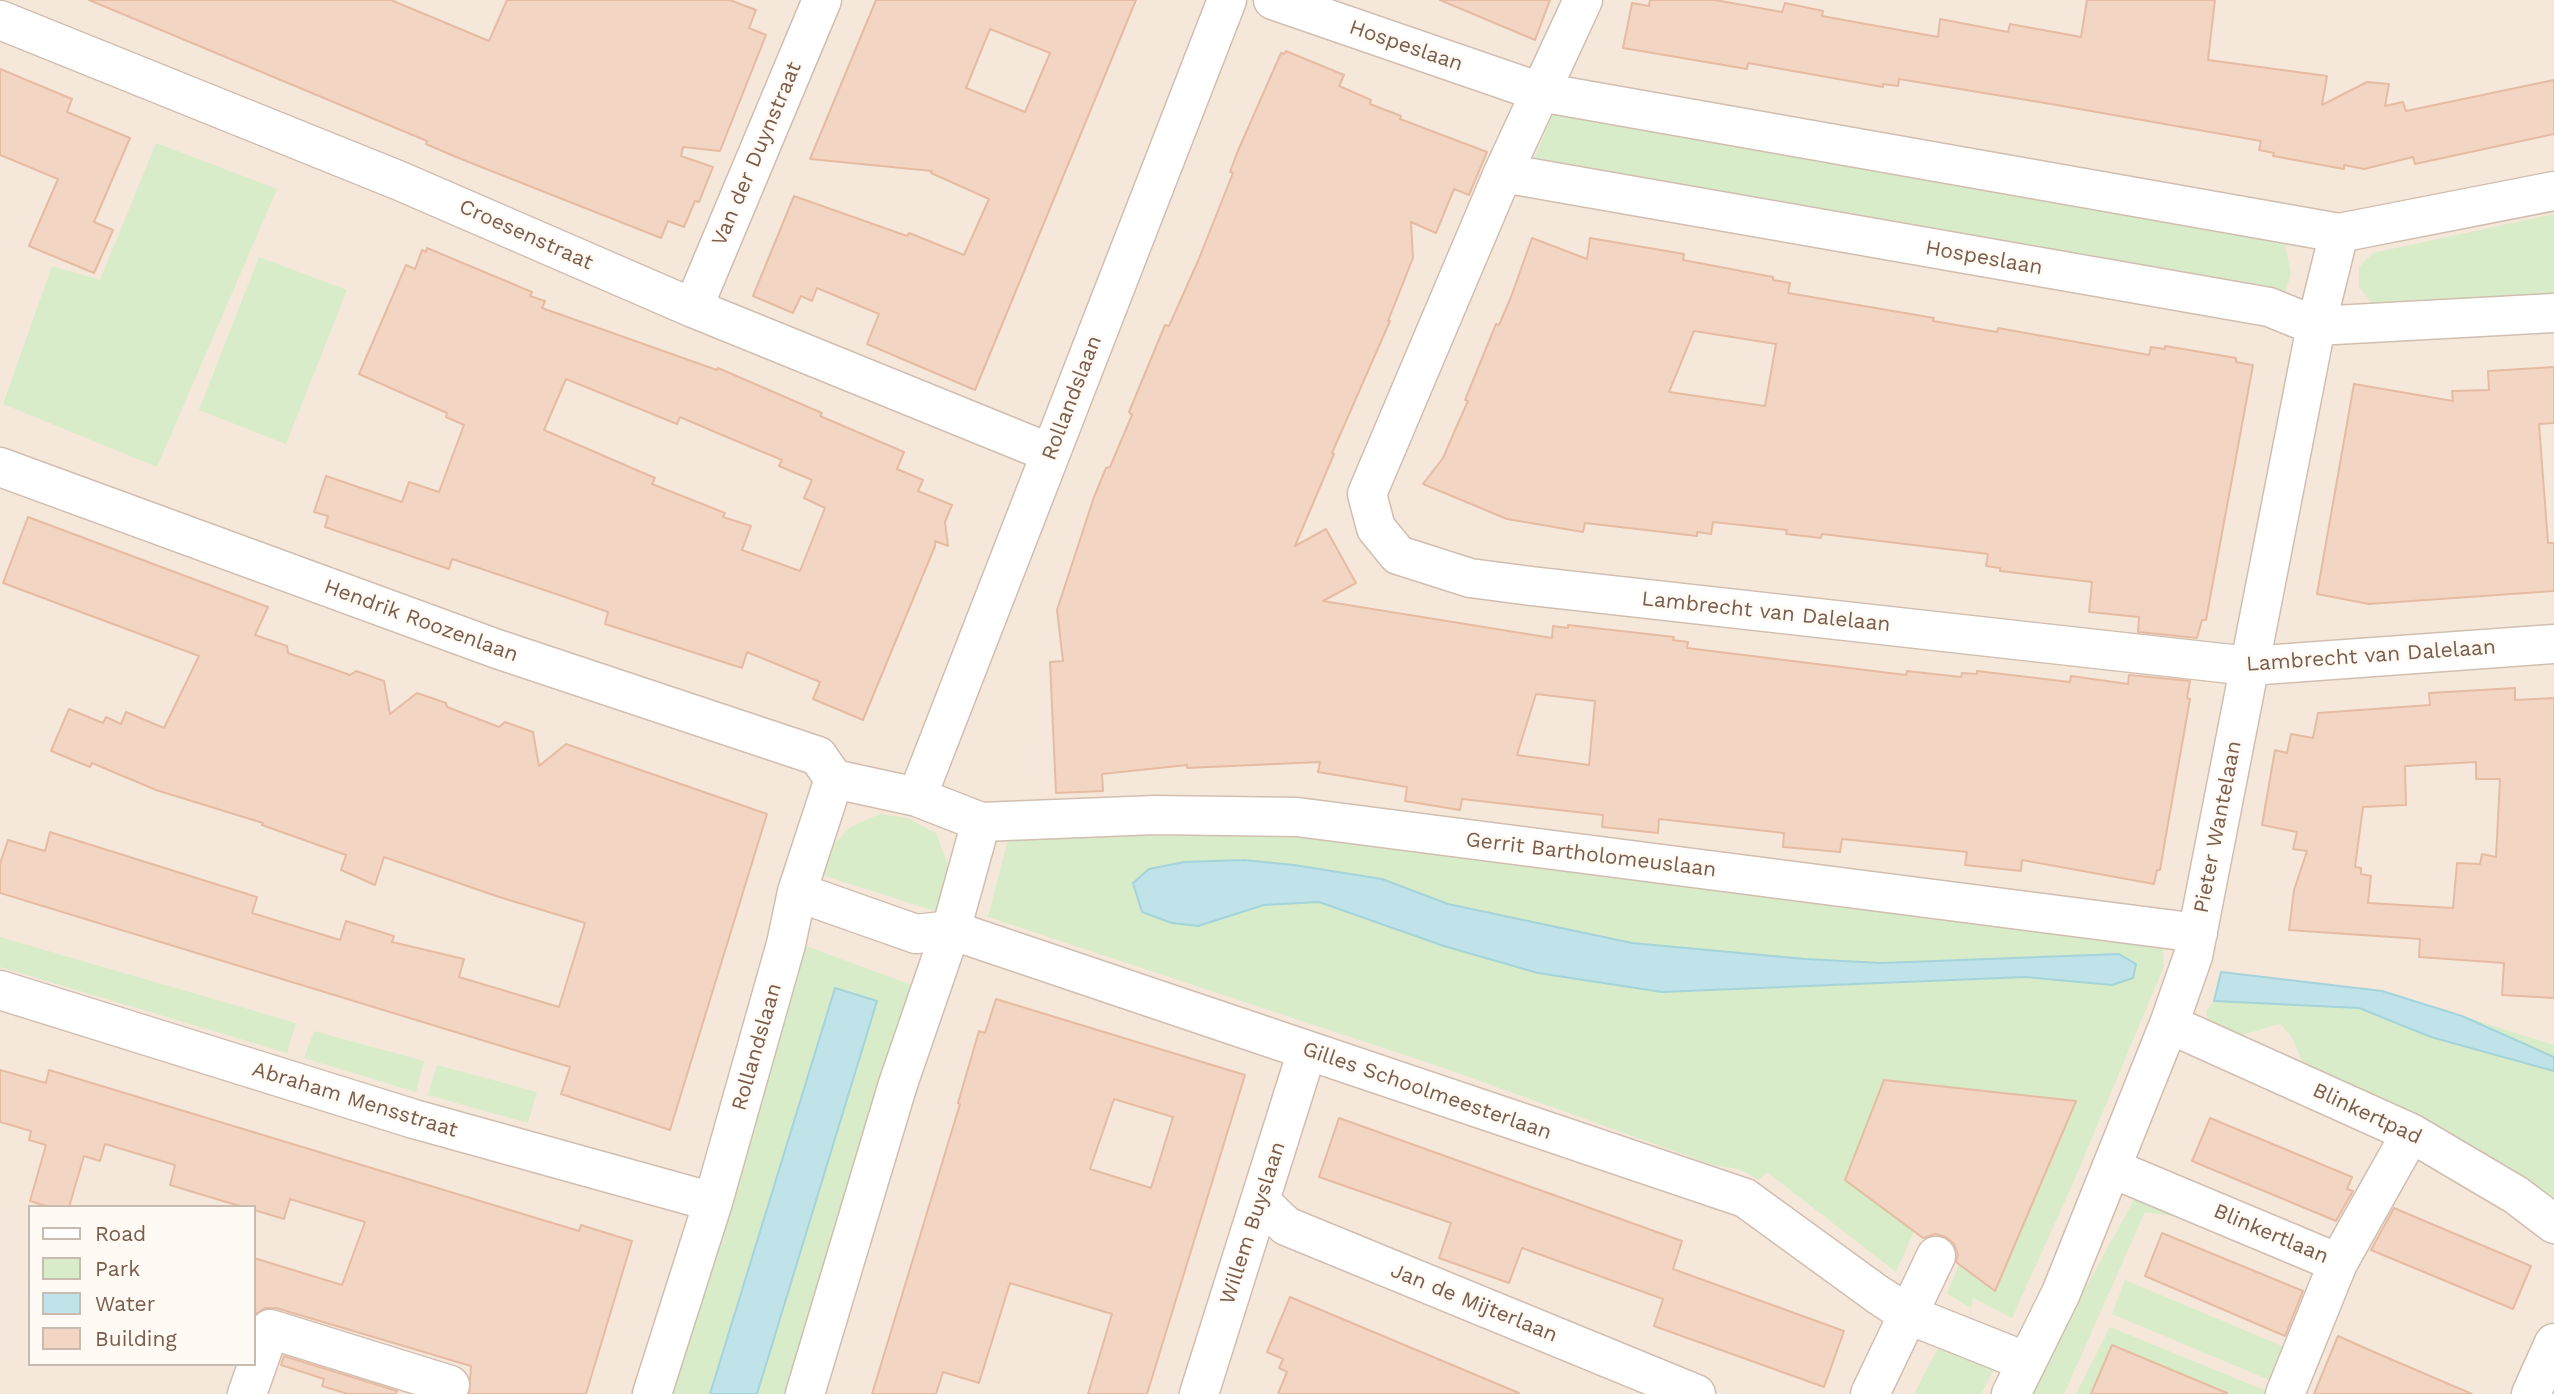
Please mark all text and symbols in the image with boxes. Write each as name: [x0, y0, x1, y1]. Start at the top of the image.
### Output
street label: Hospeslaan: [1346, 15, 1466, 77]
street label: Van der Duynstraat: [707, 58, 807, 250]
street label: Croesenstraat: [455, 194, 597, 276]
street label: Hospeslaan: [1923, 235, 2045, 281]
street label: Rollandslaan: [1037, 332, 1107, 464]
street label: Hendrik Roozenlaan: [320, 574, 522, 668]
street label: Lambrecht van Dalelaan: [1640, 586, 1892, 638]
street label: Lambrecht van Dalelaan: [2245, 635, 2497, 677]
street label: Pieter Wantelaan: [2189, 739, 2247, 915]
street label: Gerrit Bartholomeuslaan: [1464, 827, 1718, 883]
street label: Rollandslaan: [727, 980, 787, 1114]
street label: Gilles Schoolmeesterlaan: [1299, 1036, 1555, 1146]
street label: Abraham Mensstraat: [249, 1057, 461, 1143]
street label: Blinkertpad: [2309, 1078, 2425, 1150]
street label: Willem Buyslaan: [1215, 1139, 1291, 1307]
street label: Blinkertlaan: [2210, 1199, 2332, 1269]
legend: [28, 1205, 256, 1366]
text: Road: [95, 1221, 146, 1246]
text: Park: [95, 1256, 140, 1281]
street label: Jan de Mijterlaan: [1387, 1258, 1561, 1348]
text: Water: [95, 1291, 155, 1316]
text: Building: [95, 1326, 177, 1351]

